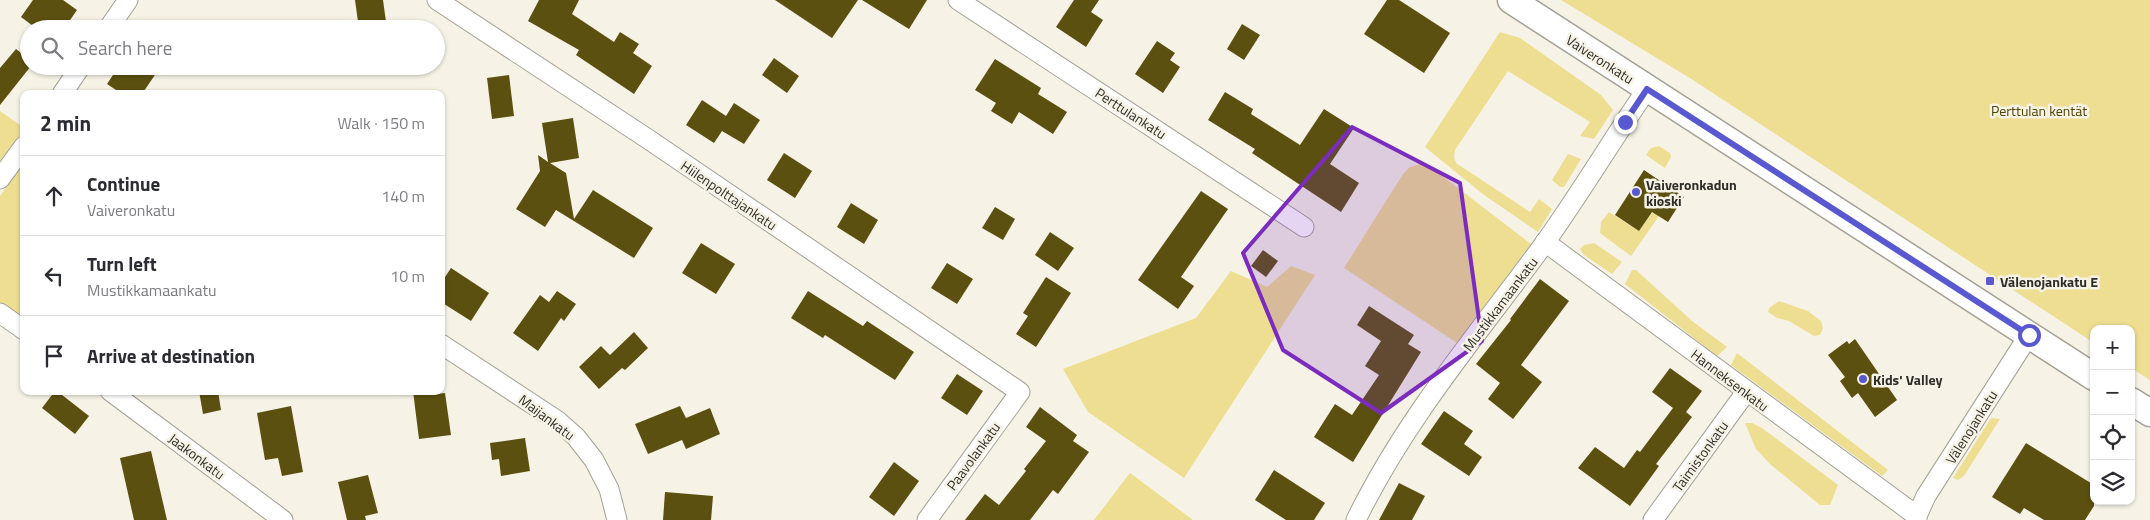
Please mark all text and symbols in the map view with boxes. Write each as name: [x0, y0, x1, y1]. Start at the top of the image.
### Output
search box: [20, 20, 445, 75]
street label: Vaiveronkatu: [1562, 29, 1638, 89]
text: Search here: [78, 33, 172, 62]
icon: search: [38, 34, 66, 62]
street label: Perttulankatu: [1091, 82, 1171, 144]
park label: Perttulan kentät: [1991, 100, 2087, 121]
text: 2 min: [40, 107, 91, 139]
text: Walk · 150 m: [337, 111, 425, 135]
route end: [1614, 111, 1637, 134]
street label: Hiilenpolttajankatu: [677, 155, 781, 235]
text: Continue: [87, 169, 160, 198]
place label: Vaiveronkadun kioski: [1646, 174, 1737, 211]
icon: ahead: [40, 182, 68, 210]
text: 140 m: [381, 184, 425, 208]
marker: Vaiveronkadun kioski: [1630, 186, 1642, 198]
text: Vaiveronkatu: [87, 198, 175, 222]
text: Turn left: [87, 249, 157, 278]
street label: Mustikkamaankatu: [1458, 252, 1542, 356]
icon: left: [40, 262, 68, 290]
text: 10 m: [390, 264, 425, 288]
place label: Välenojankatu E: [2000, 271, 2098, 292]
marker: Välenojankatu E: [1984, 275, 1996, 287]
text: Mustikkamaankatu: [87, 278, 217, 302]
route start: [2018, 324, 2041, 347]
map controls: [2090, 325, 2135, 505]
button: +: [2090, 325, 2135, 370]
text: Arrive at destination: [87, 341, 255, 370]
icon: arrive: [40, 342, 68, 370]
street label: Hanneksenkatu: [1687, 344, 1773, 416]
place label: Kids' Valley: [1873, 369, 1943, 390]
button: −: [2090, 370, 2135, 415]
marker: Kids' Valley: [1857, 373, 1869, 385]
street label: Välenojankatu: [1940, 386, 2002, 468]
street label: Maijankatu: [515, 389, 579, 445]
button: locate: [2090, 415, 2135, 460]
street label: Taimistonkatu: [1667, 416, 1733, 496]
street label: Paavolankatu: [941, 417, 1005, 495]
street label: Jaakonkatu: [165, 428, 229, 484]
button: layers: [2090, 460, 2135, 505]

